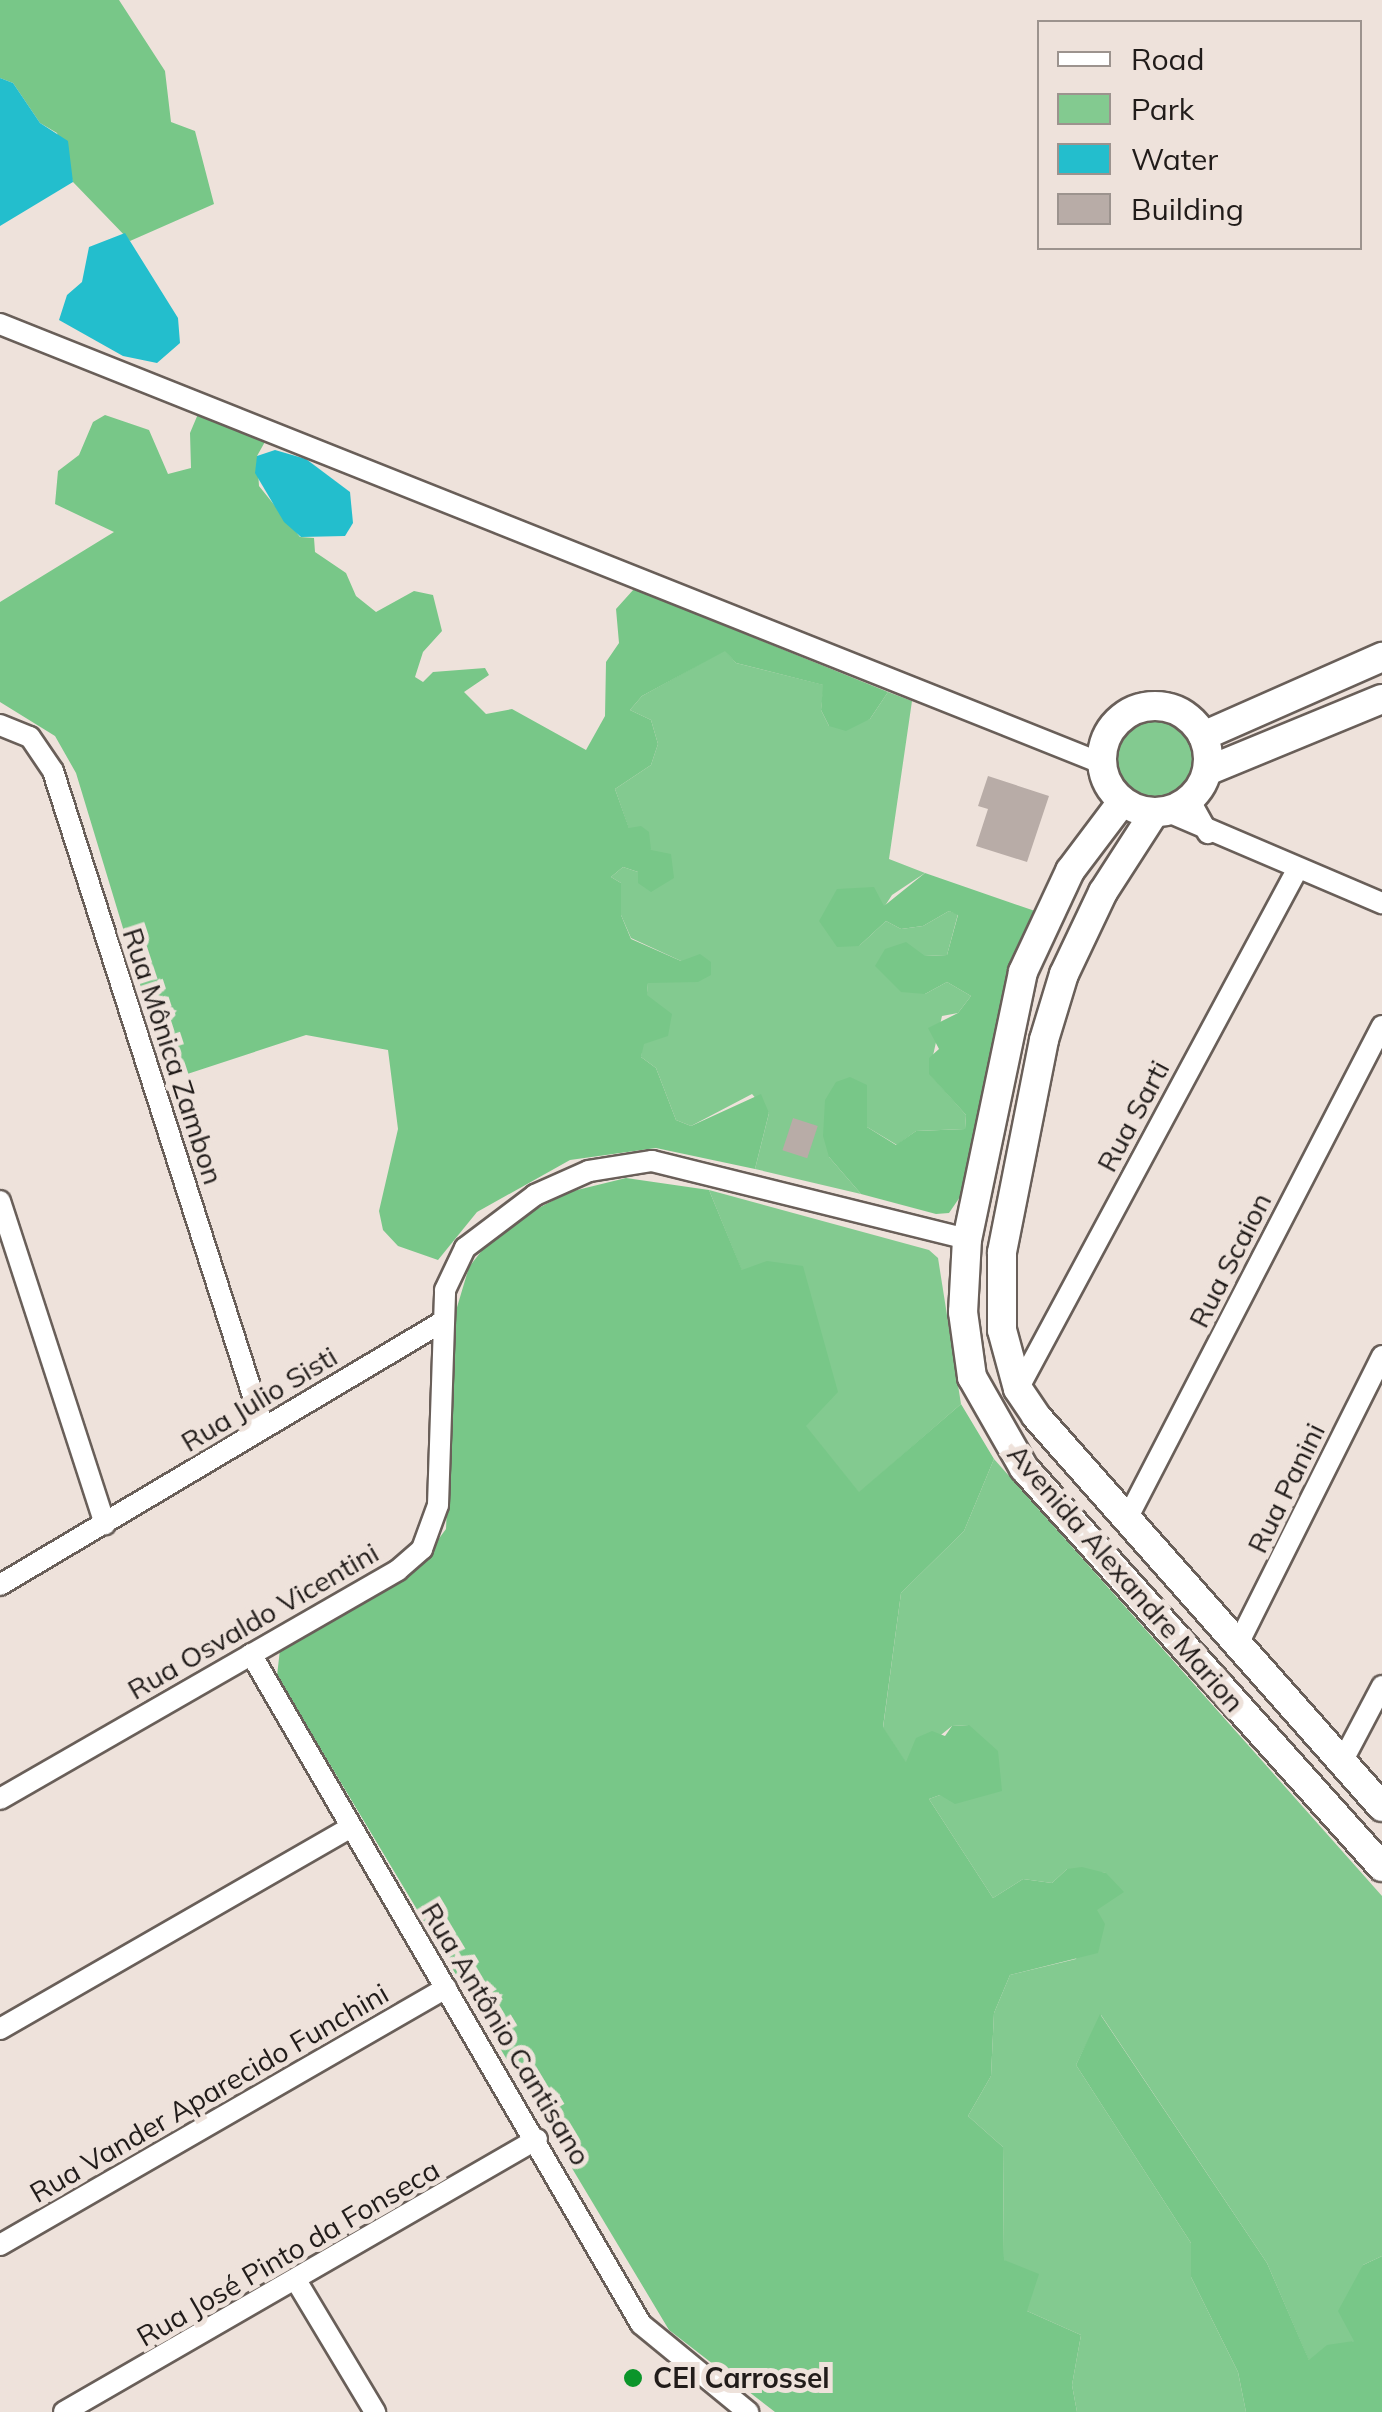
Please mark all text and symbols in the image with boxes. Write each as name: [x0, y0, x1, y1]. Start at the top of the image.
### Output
legend: [1037, 20, 1362, 250]
text: Road: [1131, 40, 1205, 78]
text: Park: [1131, 90, 1194, 128]
text: Water: [1131, 140, 1218, 178]
text: Building: [1131, 190, 1244, 228]
street label: Rua Mônica Zambon: [116, 924, 230, 1188]
street label: Rua Sarti: [1090, 1055, 1176, 1177]
street label: Rua Scaion: [1182, 1187, 1278, 1333]
street label: Rua Julio Sisti: [175, 1339, 343, 1459]
street label: Rua Panini: [1240, 1418, 1332, 1558]
street label: Avenida Alexandre Marion: [1001, 1437, 1251, 1719]
street label: Rua Osvaldo Vicentini: [122, 1535, 384, 1707]
street label: Rua Antônio Cantisano: [414, 1897, 598, 2171]
street label: Rua Vander Aparecido Funchini: [24, 1976, 394, 2210]
street label: Rua José Pinto da Fonseca: [131, 2153, 445, 2353]
place label: CEI Carrossel: [653, 2361, 830, 2395]
marker: CEI Carrossel: [622, 2367, 644, 2389]

